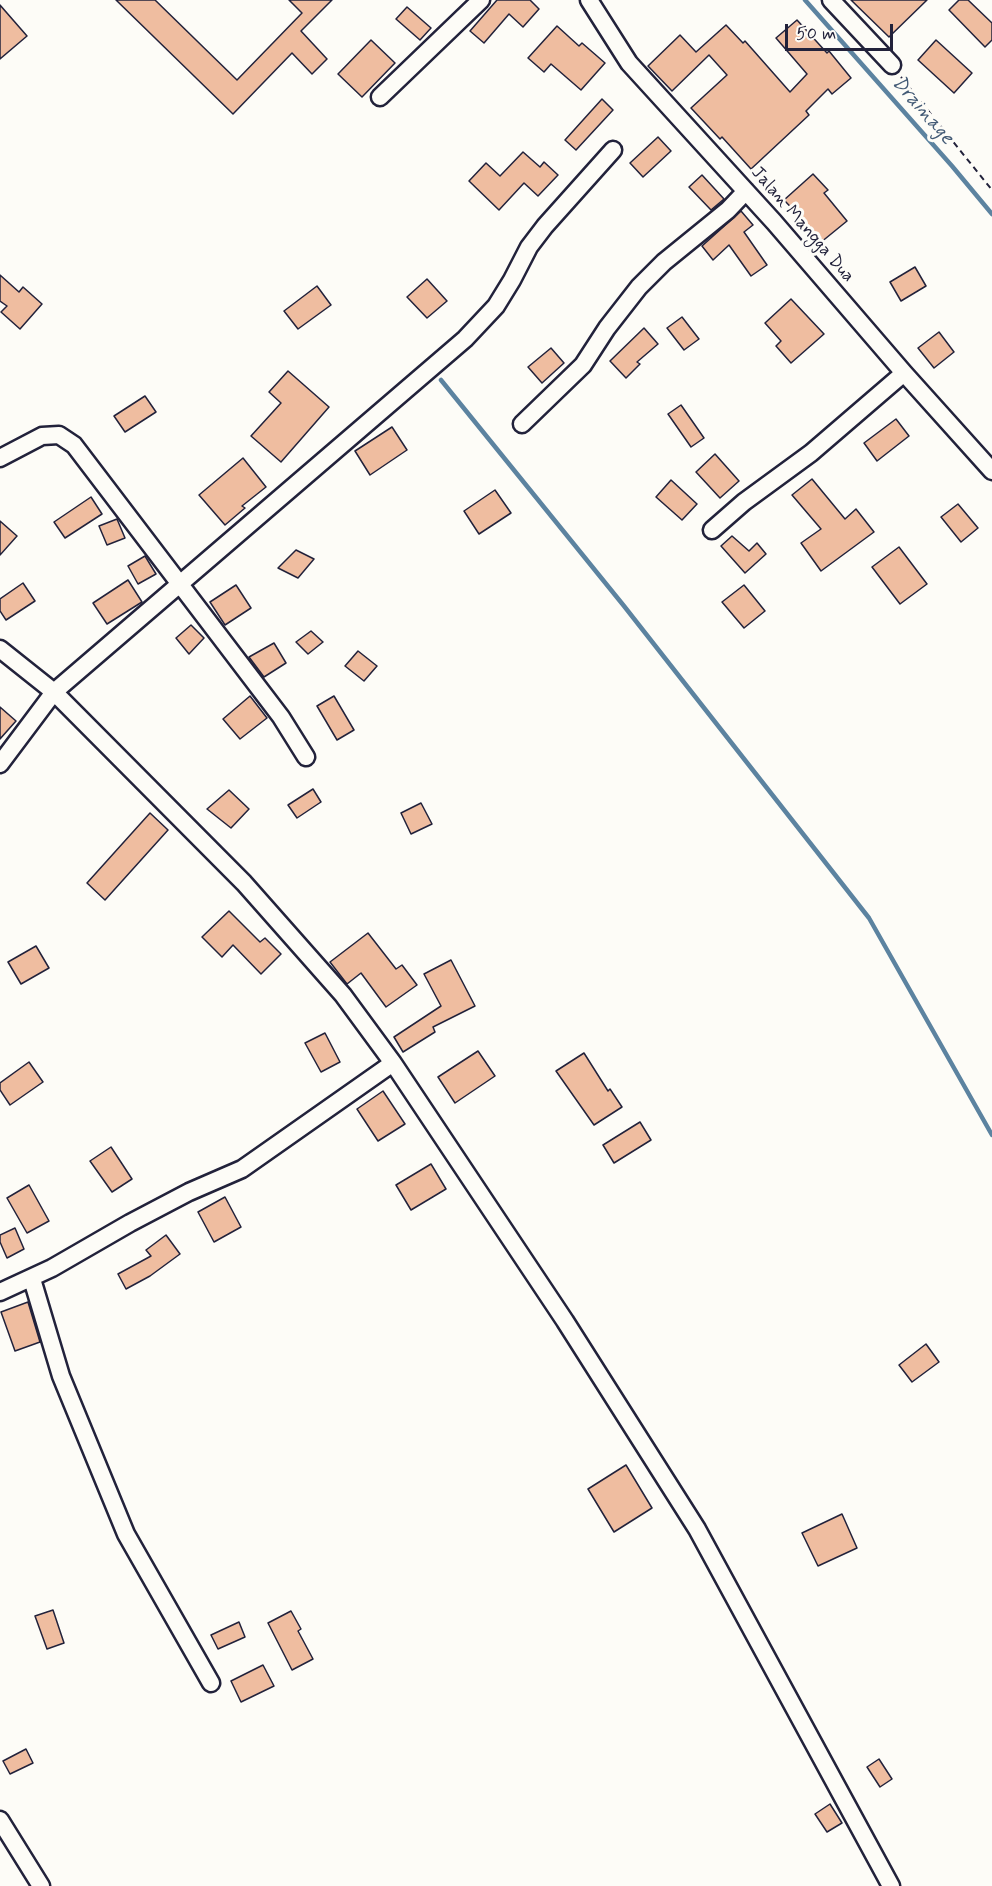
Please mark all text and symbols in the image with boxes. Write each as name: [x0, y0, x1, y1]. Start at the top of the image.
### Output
scale bar: [788, 12, 896, 50]
text: 50 m: [796, 22, 836, 46]
water label: Drainage: [886, 72, 958, 150]
street label: Jalan Mangga Dua: [746, 163, 858, 287]

